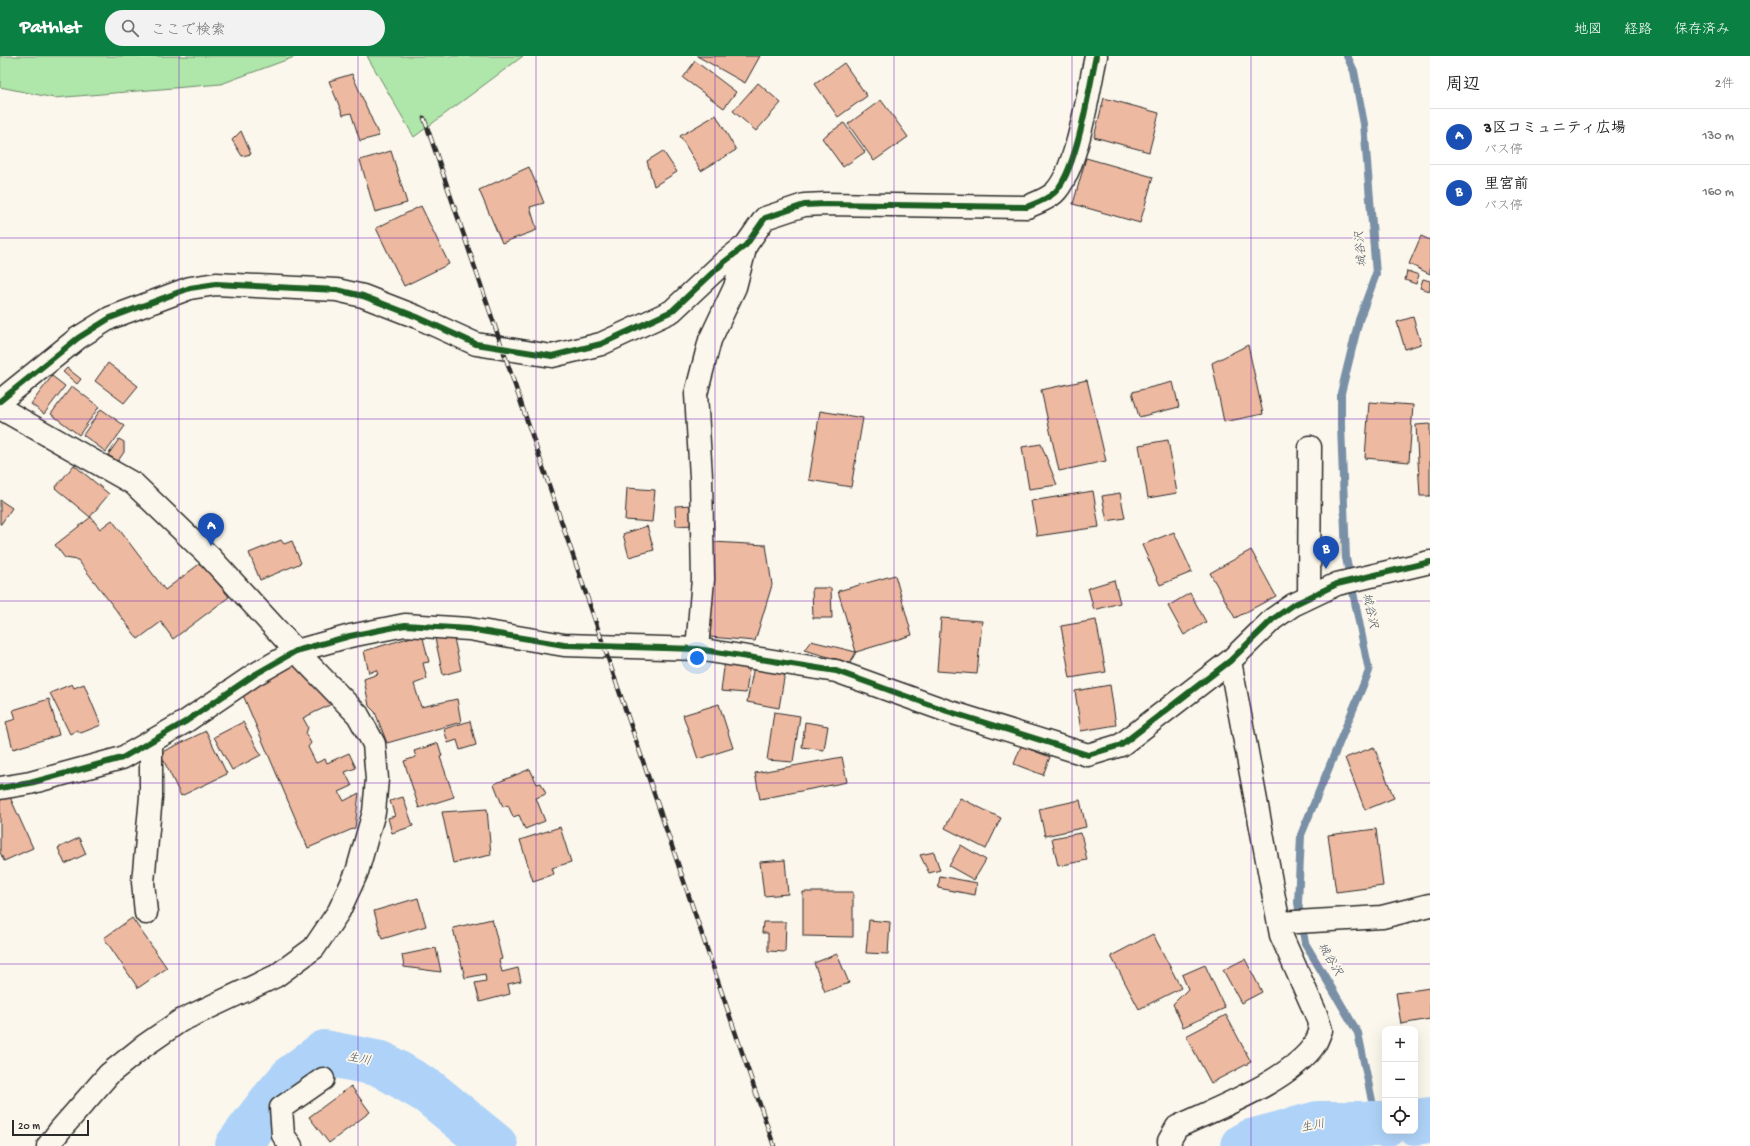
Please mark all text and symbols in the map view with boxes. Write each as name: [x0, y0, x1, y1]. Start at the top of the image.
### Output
search box: [105, 10, 385, 46]
text: Pathlet: [20, 17, 81, 40]
icon: search: [119, 17, 141, 39]
text: ここで検索: [151, 22, 226, 40]
text: 地図: [1574, 22, 1602, 39]
text: 経路: [1624, 22, 1652, 39]
text: 保存済み: [1674, 22, 1730, 39]
text: 周辺: [1446, 76, 1480, 96]
text: 2件: [1715, 77, 1734, 92]
text: 3区コミュニティ広場: [1484, 120, 1626, 138]
text: A: [1455, 129, 1463, 144]
text: 130 m: [1702, 129, 1734, 144]
text: バス停: [1484, 143, 1523, 158]
text: 里宮前: [1484, 176, 1529, 194]
text: B: [1456, 185, 1462, 200]
text: 160 m: [1702, 185, 1734, 200]
text: バス停: [1484, 199, 1523, 214]
water label: 城谷沢: [1352, 229, 1371, 268]
pin: A: [198, 513, 224, 546]
pin: B: [1313, 536, 1339, 569]
water label: 城谷沢: [1358, 592, 1381, 631]
your location: [687, 648, 707, 668]
water label: 城谷沢: [1314, 940, 1346, 980]
map controls: [1382, 1026, 1418, 1134]
button: +: [1382, 1026, 1418, 1062]
water label: 生川: [346, 1050, 372, 1069]
button: −: [1382, 1062, 1418, 1098]
button: locate: [1382, 1098, 1418, 1134]
water label: 生川: [1300, 1117, 1326, 1136]
scale bar: [12, 1118, 89, 1137]
text: 20 m: [18, 1121, 40, 1133]

